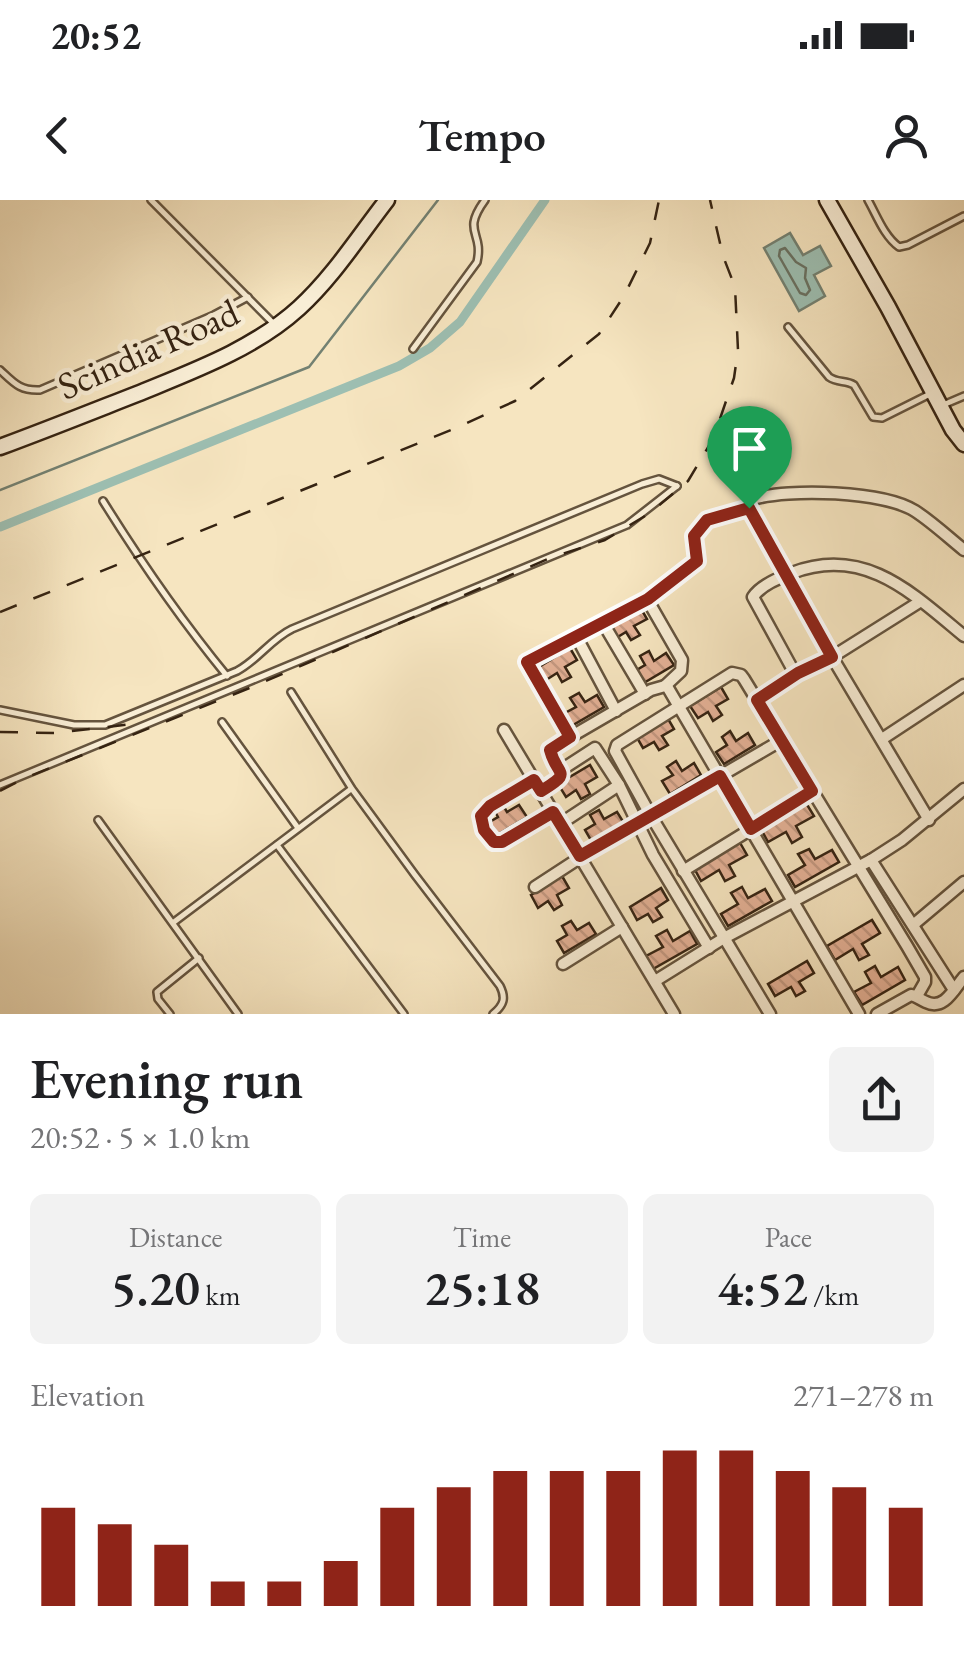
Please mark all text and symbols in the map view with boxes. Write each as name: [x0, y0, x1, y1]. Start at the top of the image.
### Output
text: 20:52: [50, 11, 141, 60]
text: Tempo: [418, 106, 546, 164]
icon: back: [30, 108, 85, 163]
icon: person: [879, 108, 934, 163]
street label: Scindia Road: [50, 287, 247, 410]
pin: [707, 406, 792, 509]
icon: arrive: [722, 421, 777, 476]
text: Evening run: [30, 1043, 303, 1114]
button: share: [829, 1047, 934, 1152]
text: 20:52 · 5 × 1.0 km: [30, 1116, 250, 1158]
text: Distance: [129, 1219, 222, 1255]
text: Time: [453, 1219, 511, 1255]
text: Pace: [765, 1219, 812, 1255]
text: 5.20: [111, 1255, 200, 1320]
text: 25:18: [424, 1255, 540, 1320]
text: 4:52: [717, 1255, 808, 1320]
text: km: [200, 1277, 240, 1313]
text: /km: [808, 1277, 859, 1313]
text: Elevation: [30, 1374, 145, 1416]
text: 271–278 m: [793, 1374, 934, 1416]

